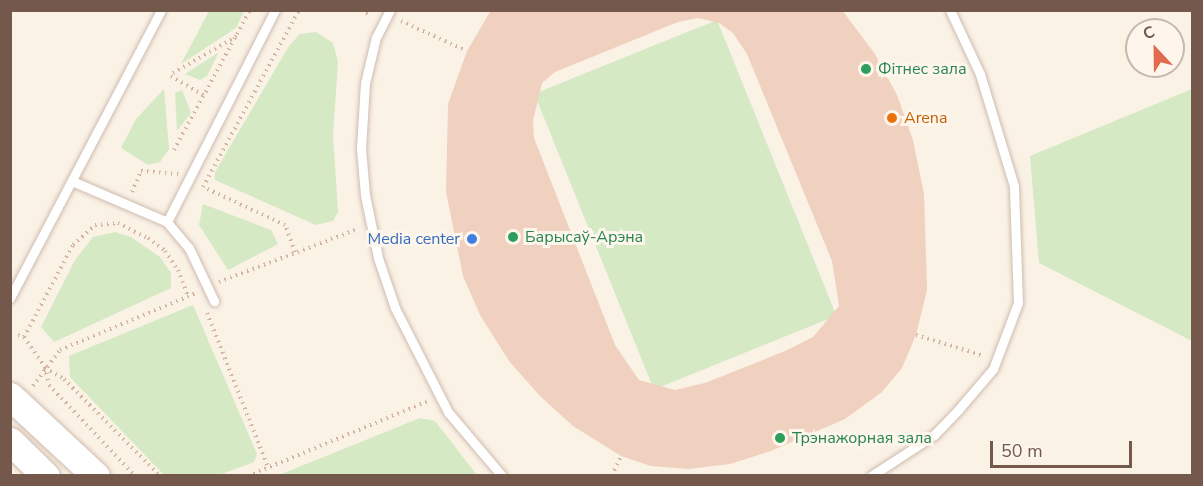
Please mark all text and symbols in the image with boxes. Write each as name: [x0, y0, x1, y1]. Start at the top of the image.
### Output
north arrow: [1125, 18, 1185, 78]
text: С: [1140, 21, 1158, 45]
place label: Фітнес зала: [878, 59, 967, 79]
marker: Фітнес зала: [859, 62, 873, 76]
place label: Arena: [904, 108, 947, 128]
marker: Arena: [885, 111, 899, 125]
place label: Барысаў-Арэна: [525, 227, 643, 247]
place label: Media center: [368, 229, 460, 249]
marker: Барысаў-Арэна: [506, 230, 520, 244]
marker: Media center: [465, 232, 479, 246]
place label: Трэнажорная зала: [792, 428, 932, 448]
scale bar: [993, 429, 1136, 467]
marker: Трэнажорная зала: [773, 431, 787, 445]
text: 50 m: [1001, 439, 1043, 463]

